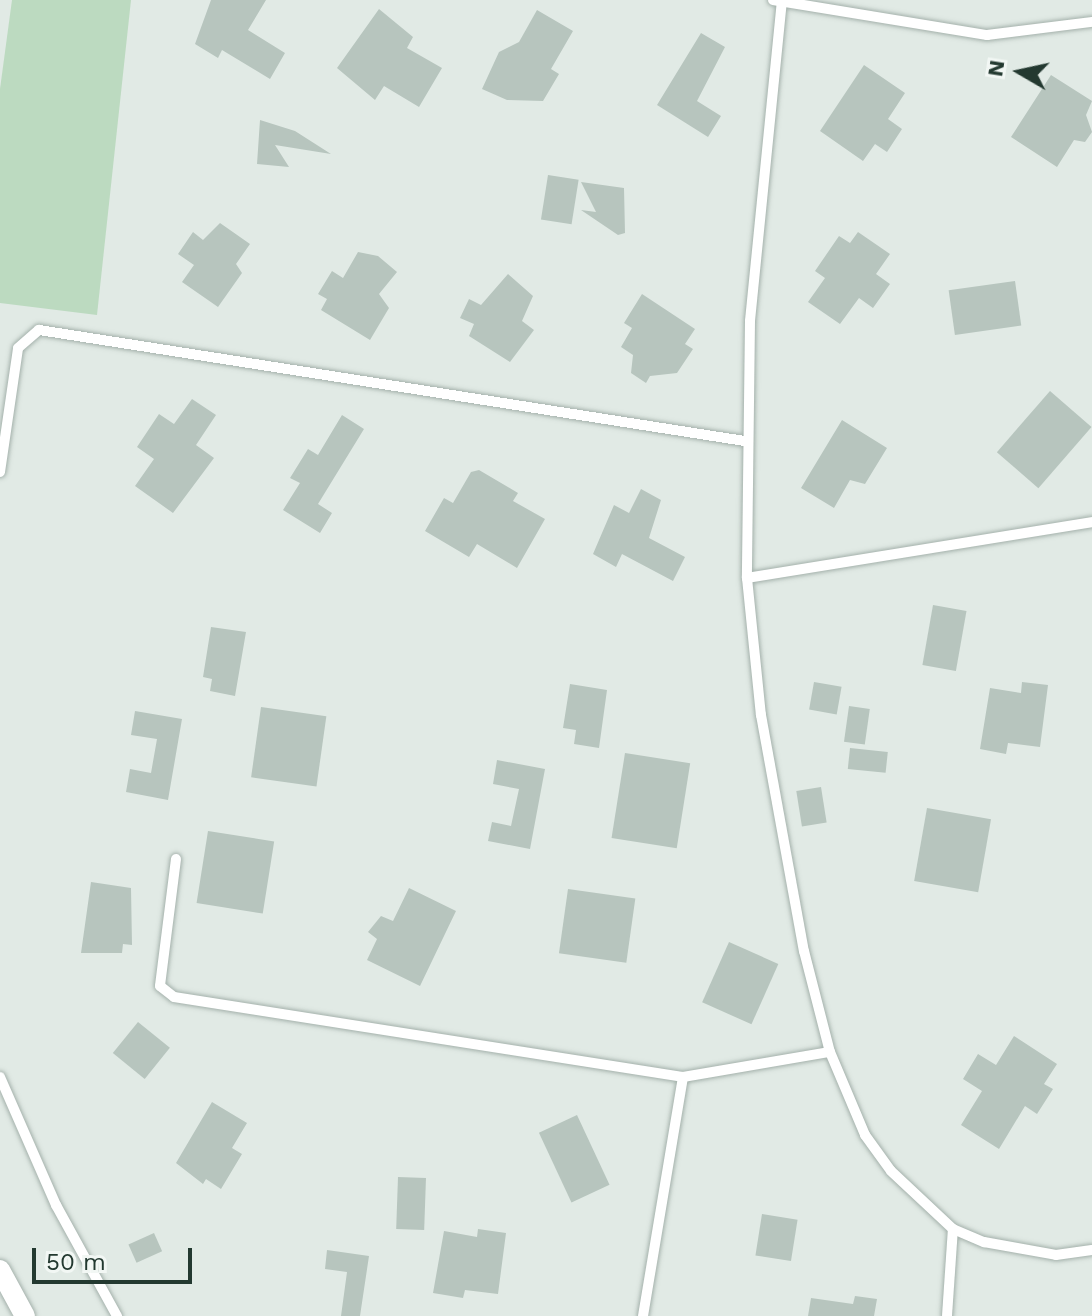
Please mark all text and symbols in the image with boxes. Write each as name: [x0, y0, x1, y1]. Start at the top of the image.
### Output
north arrow: [980, 32, 1060, 112]
text: N: [982, 58, 1009, 78]
scale bar: [36, 1232, 196, 1282]
text: 50 m: [46, 1248, 106, 1276]

